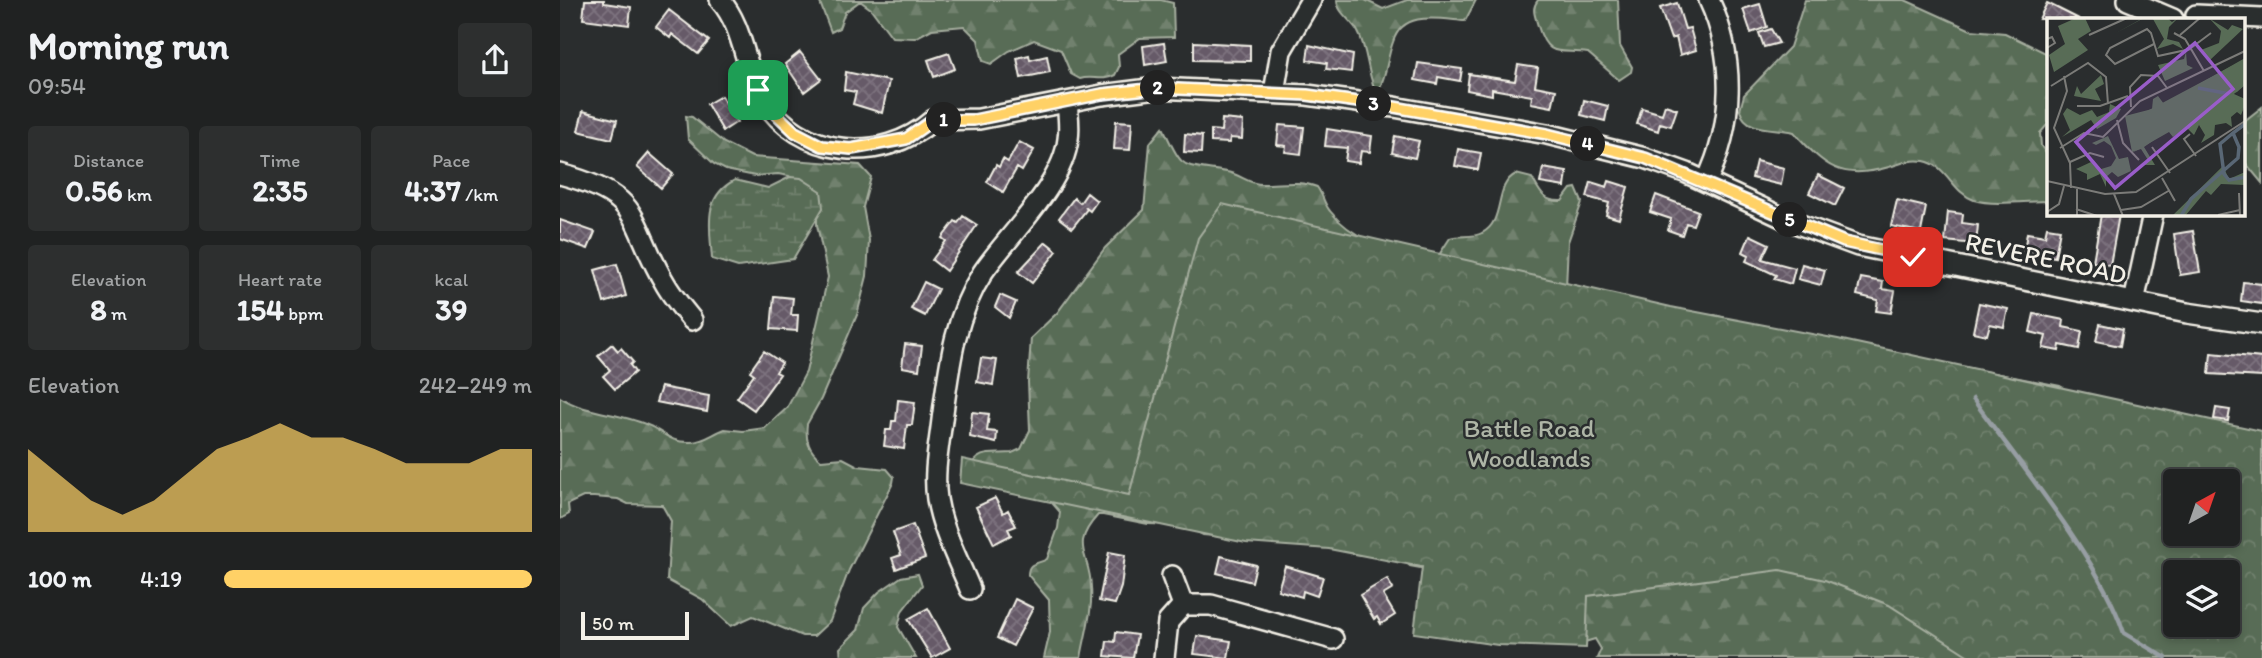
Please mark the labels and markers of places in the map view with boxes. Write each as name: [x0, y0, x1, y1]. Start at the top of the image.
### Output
pin: [728, 60, 788, 120]
pin: 2: [1140, 70, 1176, 106]
pin: 3: [1356, 86, 1392, 122]
pin: 1: [926, 102, 962, 138]
pin: 4: [1570, 127, 1606, 162]
pin: 5: [1772, 202, 1808, 238]
pin: [1883, 227, 1943, 287]

